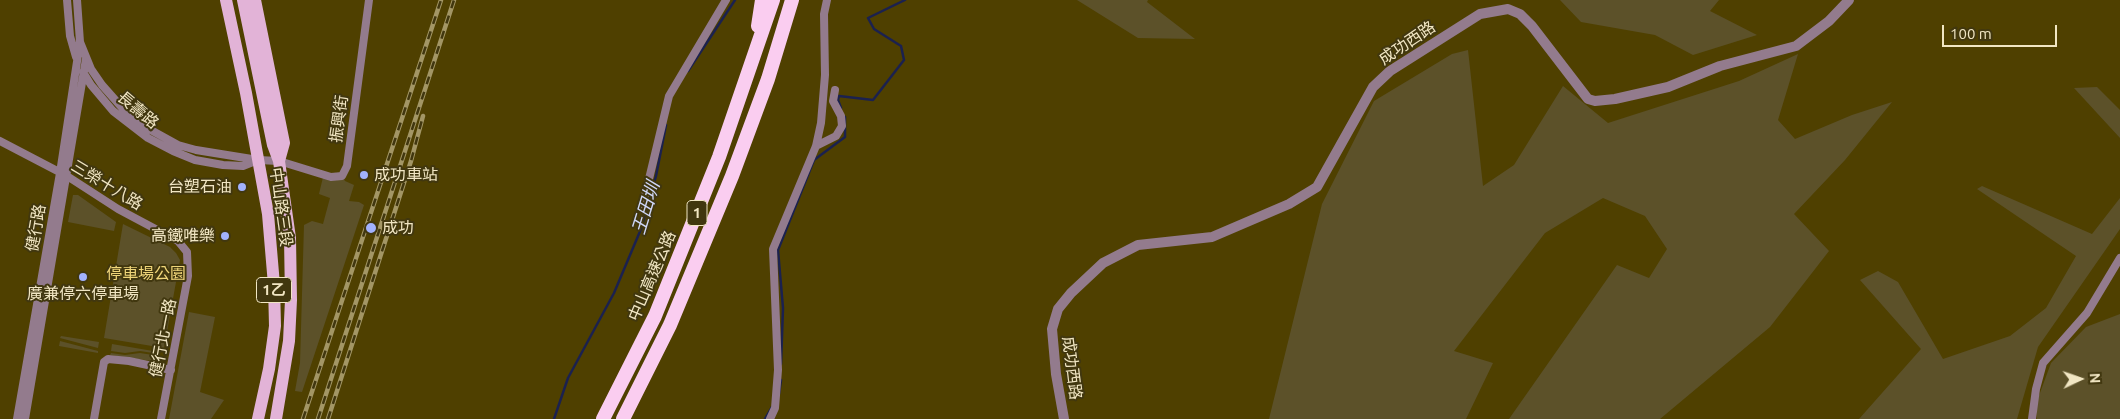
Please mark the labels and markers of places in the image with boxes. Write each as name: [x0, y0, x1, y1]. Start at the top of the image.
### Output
place label: 成功車站: [374, 165, 438, 185]
marker: 成功車站: [358, 169, 370, 181]
place label: 台塑石油: [168, 177, 232, 197]
marker: 台塑石油: [236, 181, 248, 193]
place label: 成功: [382, 218, 414, 238]
marker: 成功: [364, 221, 378, 235]
place label: 高鐵唯樂: [151, 226, 215, 246]
marker: 高鐵唯樂: [219, 230, 231, 242]
marker: 廣兼停六停車場: [77, 271, 89, 283]
place label: 廣兼停六停車場: [27, 284, 139, 304]

